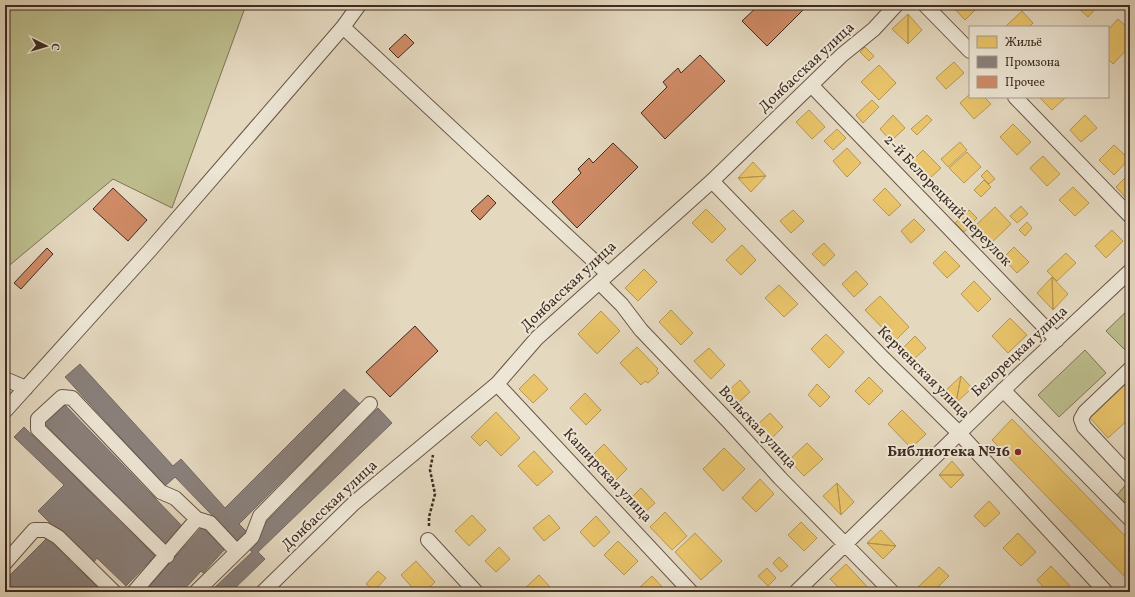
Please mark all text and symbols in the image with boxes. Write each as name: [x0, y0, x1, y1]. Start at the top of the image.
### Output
street label: Донбасская улица: [754, 18, 860, 118]
north arrow: [26, 26, 66, 66]
legend: [969, 26, 1109, 98]
text: Жильё: [1005, 35, 1042, 51]
text: С: [47, 43, 62, 51]
text: Промзона: [1005, 55, 1060, 71]
text: Прочее: [1005, 75, 1045, 91]
street label: 2-й Белорецкий переулок: [878, 130, 1016, 272]
street label: Донбасская улица: [516, 237, 622, 337]
street label: Белорецкая улица: [967, 302, 1073, 402]
street label: Керченская улица: [872, 322, 974, 424]
street label: Вольская улица: [713, 382, 801, 474]
street label: Каширская улица: [558, 424, 656, 528]
place label: Библиотека №16: [887, 442, 1010, 463]
marker: Библиотека №16: [1013, 447, 1023, 457]
street label: Донбасская улица: [277, 456, 383, 556]

